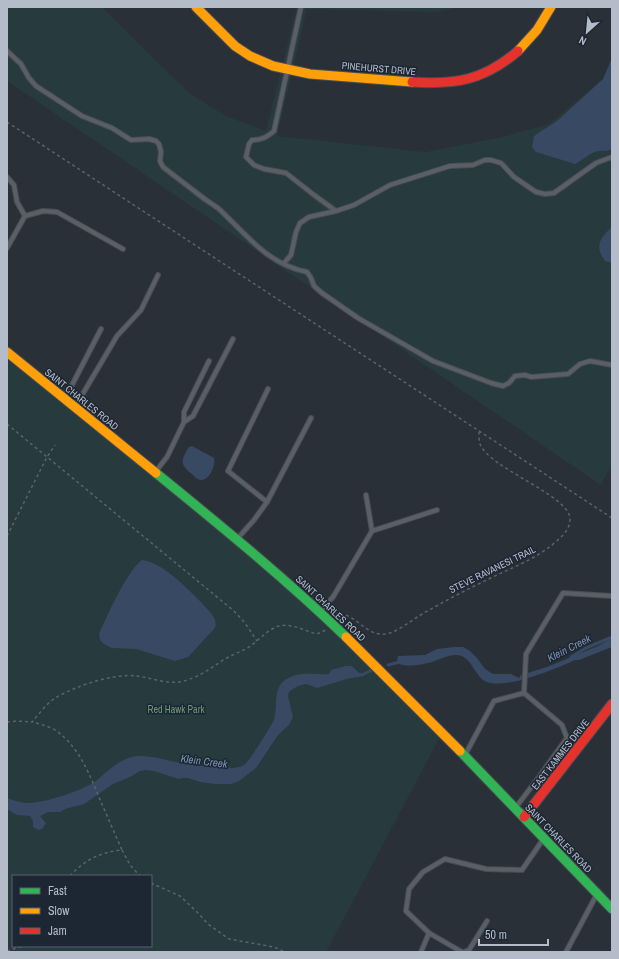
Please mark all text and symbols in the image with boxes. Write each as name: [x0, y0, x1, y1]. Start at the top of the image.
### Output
north arrow: [567, 12, 607, 52]
text: N: [576, 33, 589, 49]
street label: PINEHURST DRIVE: [341, 59, 417, 78]
street label: SAINT CHARLES ROAD: [42, 366, 121, 433]
street label: STEVE RAVANESI TRAIL: [447, 543, 538, 596]
street label: SAINT CHARLES ROAD: [293, 573, 368, 644]
water label: Klein Creek: [545, 631, 594, 665]
park label: Red Hawk Park: [148, 703, 205, 716]
street label: EAST KAMMES DRIVE: [529, 716, 592, 792]
water label: Klein Creek: [180, 751, 229, 771]
street label: SAINT CHARLES ROAD: [522, 801, 595, 876]
legend: [12, 875, 152, 947]
text: Fast: [48, 883, 67, 899]
text: Slow: [48, 903, 70, 919]
scale bar: [479, 921, 548, 947]
text: Jam: [48, 923, 67, 939]
text: 50 m: [485, 927, 507, 943]

